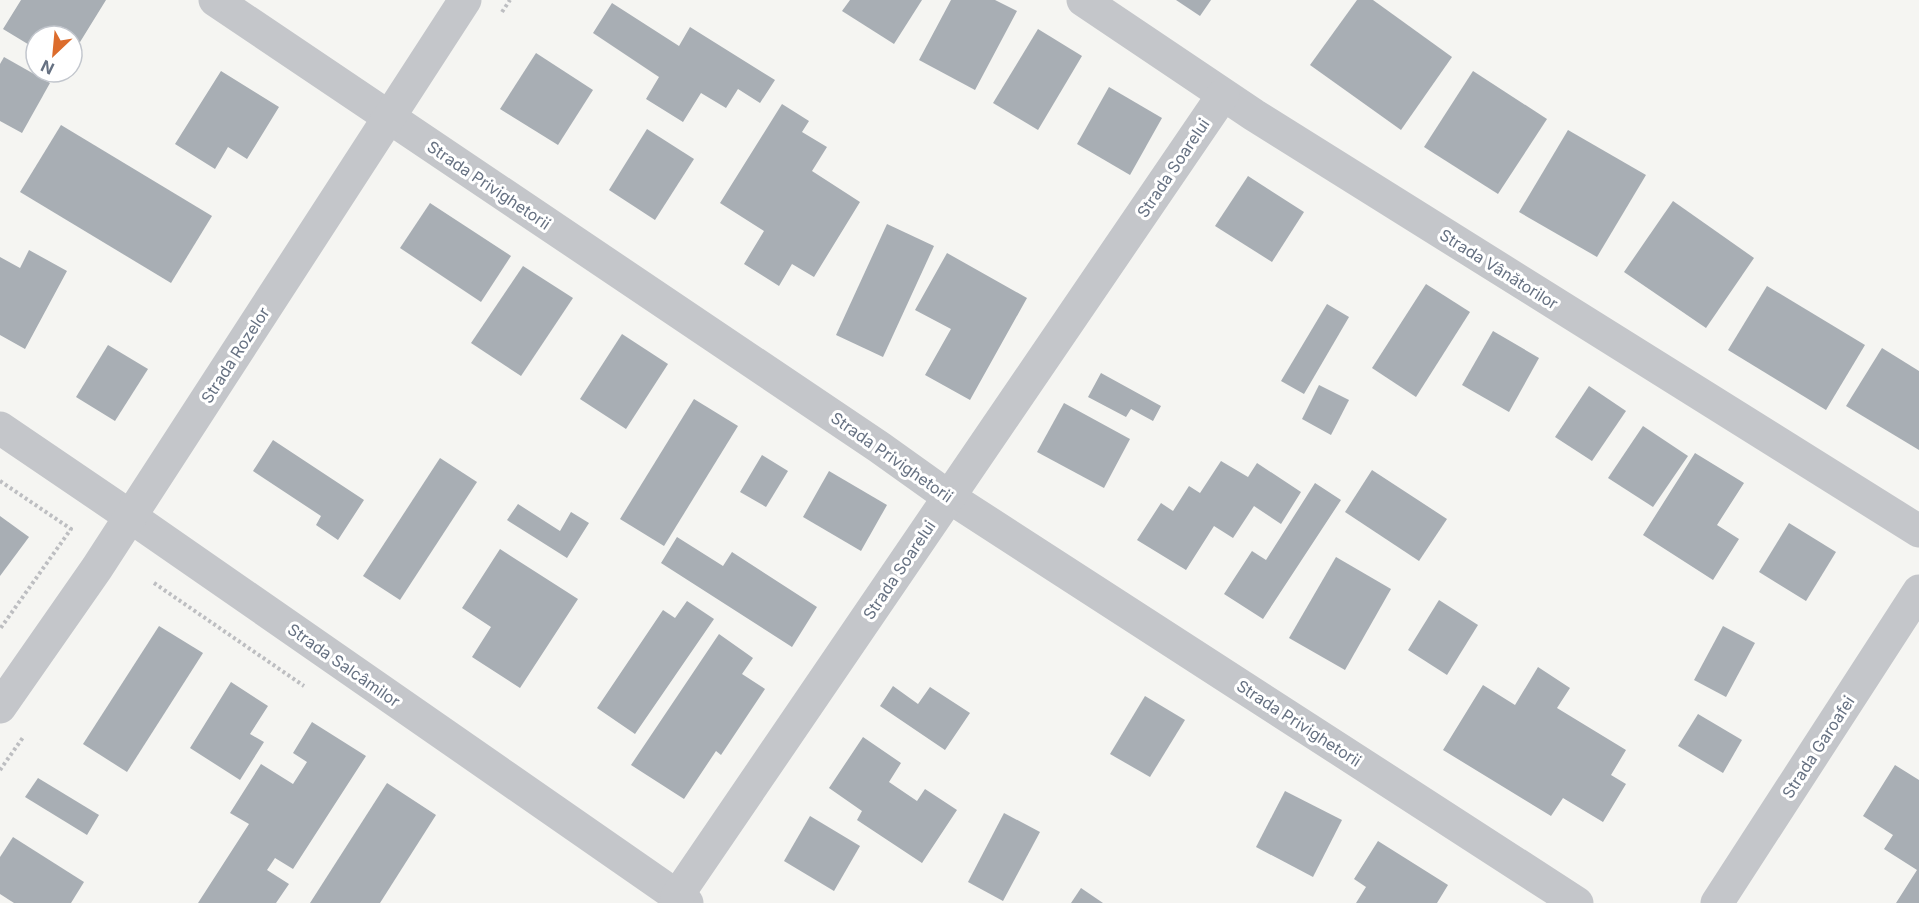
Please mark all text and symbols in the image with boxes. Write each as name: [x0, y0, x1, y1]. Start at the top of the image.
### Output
north arrow: [24, 24, 84, 84]
text: N: [38, 56, 57, 79]
street label: Strada Soarelui: [1133, 115, 1213, 221]
street label: Strada Privighetorii: [424, 136, 554, 234]
street label: Strada Vânătorilor: [1436, 225, 1562, 313]
street label: Strada Rozelor: [196, 303, 274, 407]
street label: Strada Privighetorii: [827, 407, 957, 507]
street label: Strada Soarelui: [859, 517, 939, 623]
street label: Strada Salcâmilor: [284, 619, 404, 711]
street label: Strada Privighetorii: [1233, 675, 1365, 771]
street label: Strada Garoafei: [1778, 692, 1858, 802]

